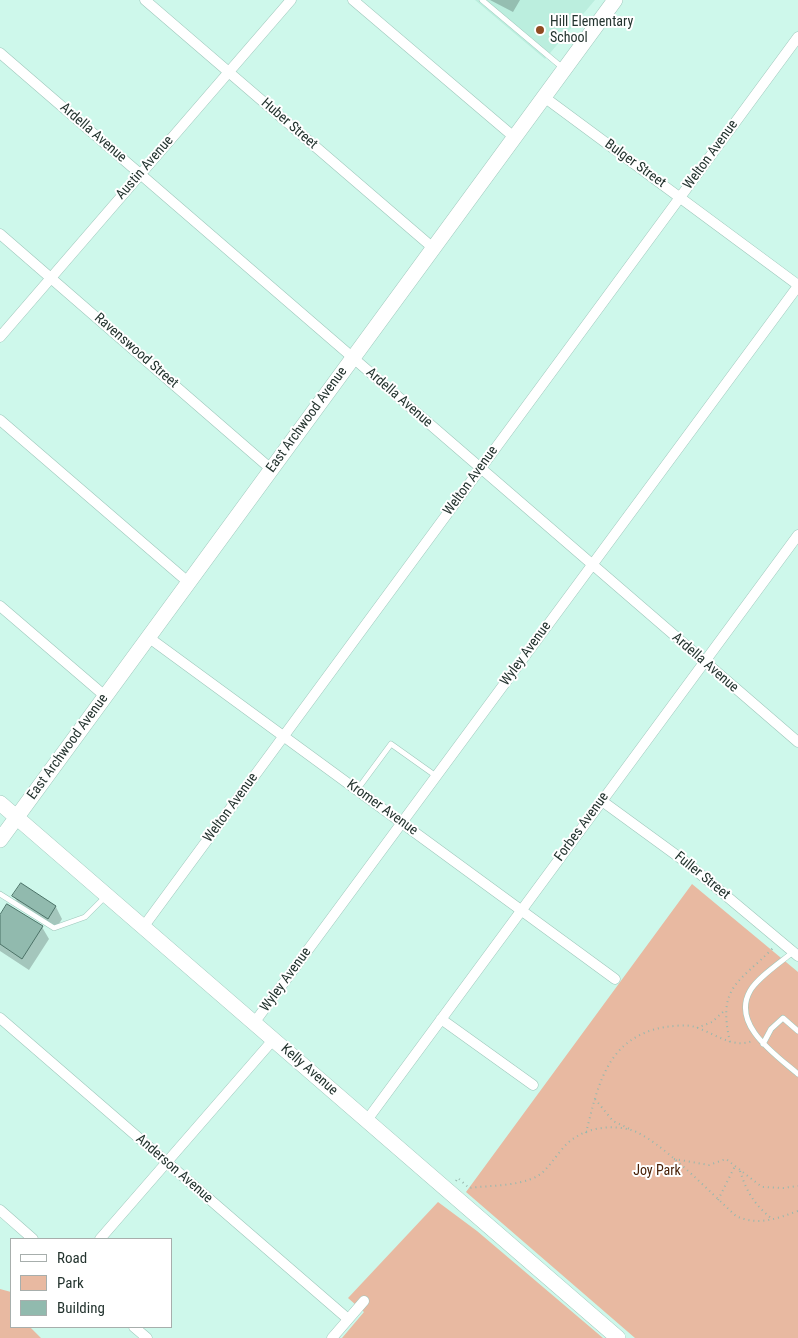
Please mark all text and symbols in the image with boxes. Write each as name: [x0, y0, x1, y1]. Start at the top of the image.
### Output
place label: Hill Elementary School: [550, 14, 633, 46]
marker: Hill Elementary School: [534, 24, 546, 36]
street label: Huber Street: [257, 95, 321, 153]
street label: Ardella Avenue: [56, 100, 130, 166]
street label: Welton Avenue: [680, 117, 742, 193]
street label: Austin Avenue: [113, 133, 177, 203]
street label: Bulger Street: [601, 136, 669, 192]
street label: Ravenswood Street: [91, 310, 181, 392]
street label: East Archwood Avenue: [263, 364, 351, 476]
street label: Ardella Avenue: [362, 365, 436, 431]
street label: Welton Avenue: [440, 443, 502, 519]
street label: Wyley Avenue: [497, 619, 555, 689]
street label: Ardella Avenue: [668, 630, 742, 696]
street label: East Archwood Avenue: [24, 691, 112, 803]
street label: Welton Avenue: [200, 770, 262, 846]
street label: Kromer Avenue: [343, 777, 421, 839]
street label: Forbes Avenue: [551, 789, 613, 865]
street label: Fuller Street: [671, 849, 733, 903]
street label: Wyley Avenue: [257, 945, 315, 1015]
street label: Kelly Avenue: [277, 1041, 341, 1099]
street label: Anderson Avenue: [132, 1131, 216, 1207]
park label: Joy Park: [633, 1163, 681, 1179]
legend: [10, 1238, 172, 1328]
text: Road: [57, 1249, 87, 1267]
text: Park: [57, 1274, 84, 1292]
text: Building: [57, 1299, 105, 1317]

